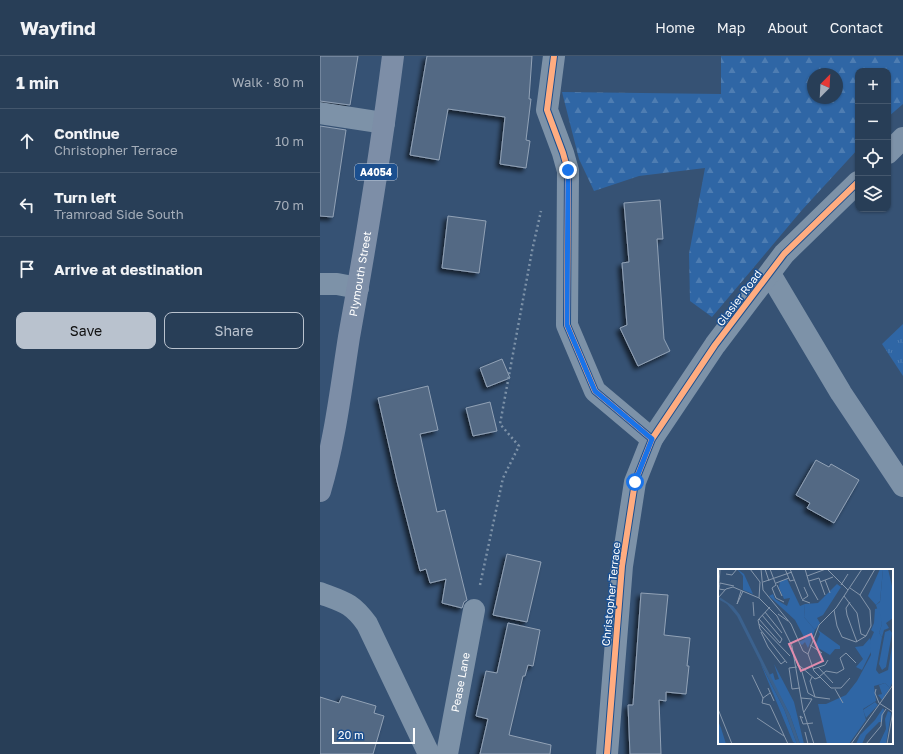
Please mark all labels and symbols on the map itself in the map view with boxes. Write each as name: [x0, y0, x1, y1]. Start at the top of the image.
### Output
north arrow: [807, 68, 843, 104]
route end: [559, 161, 577, 179]
road number: A4054: [355, 164, 397, 180]
street label: Plymouth Street: [346, 230, 373, 317]
street label: Glasier Road: [713, 267, 764, 328]
route start: [626, 473, 644, 491]
street label: Christopher Terrace: [599, 541, 622, 647]
inset map: [718, 569, 893, 744]
street label: Pease Lane: [448, 651, 472, 713]
scale bar: [332, 726, 415, 745]

